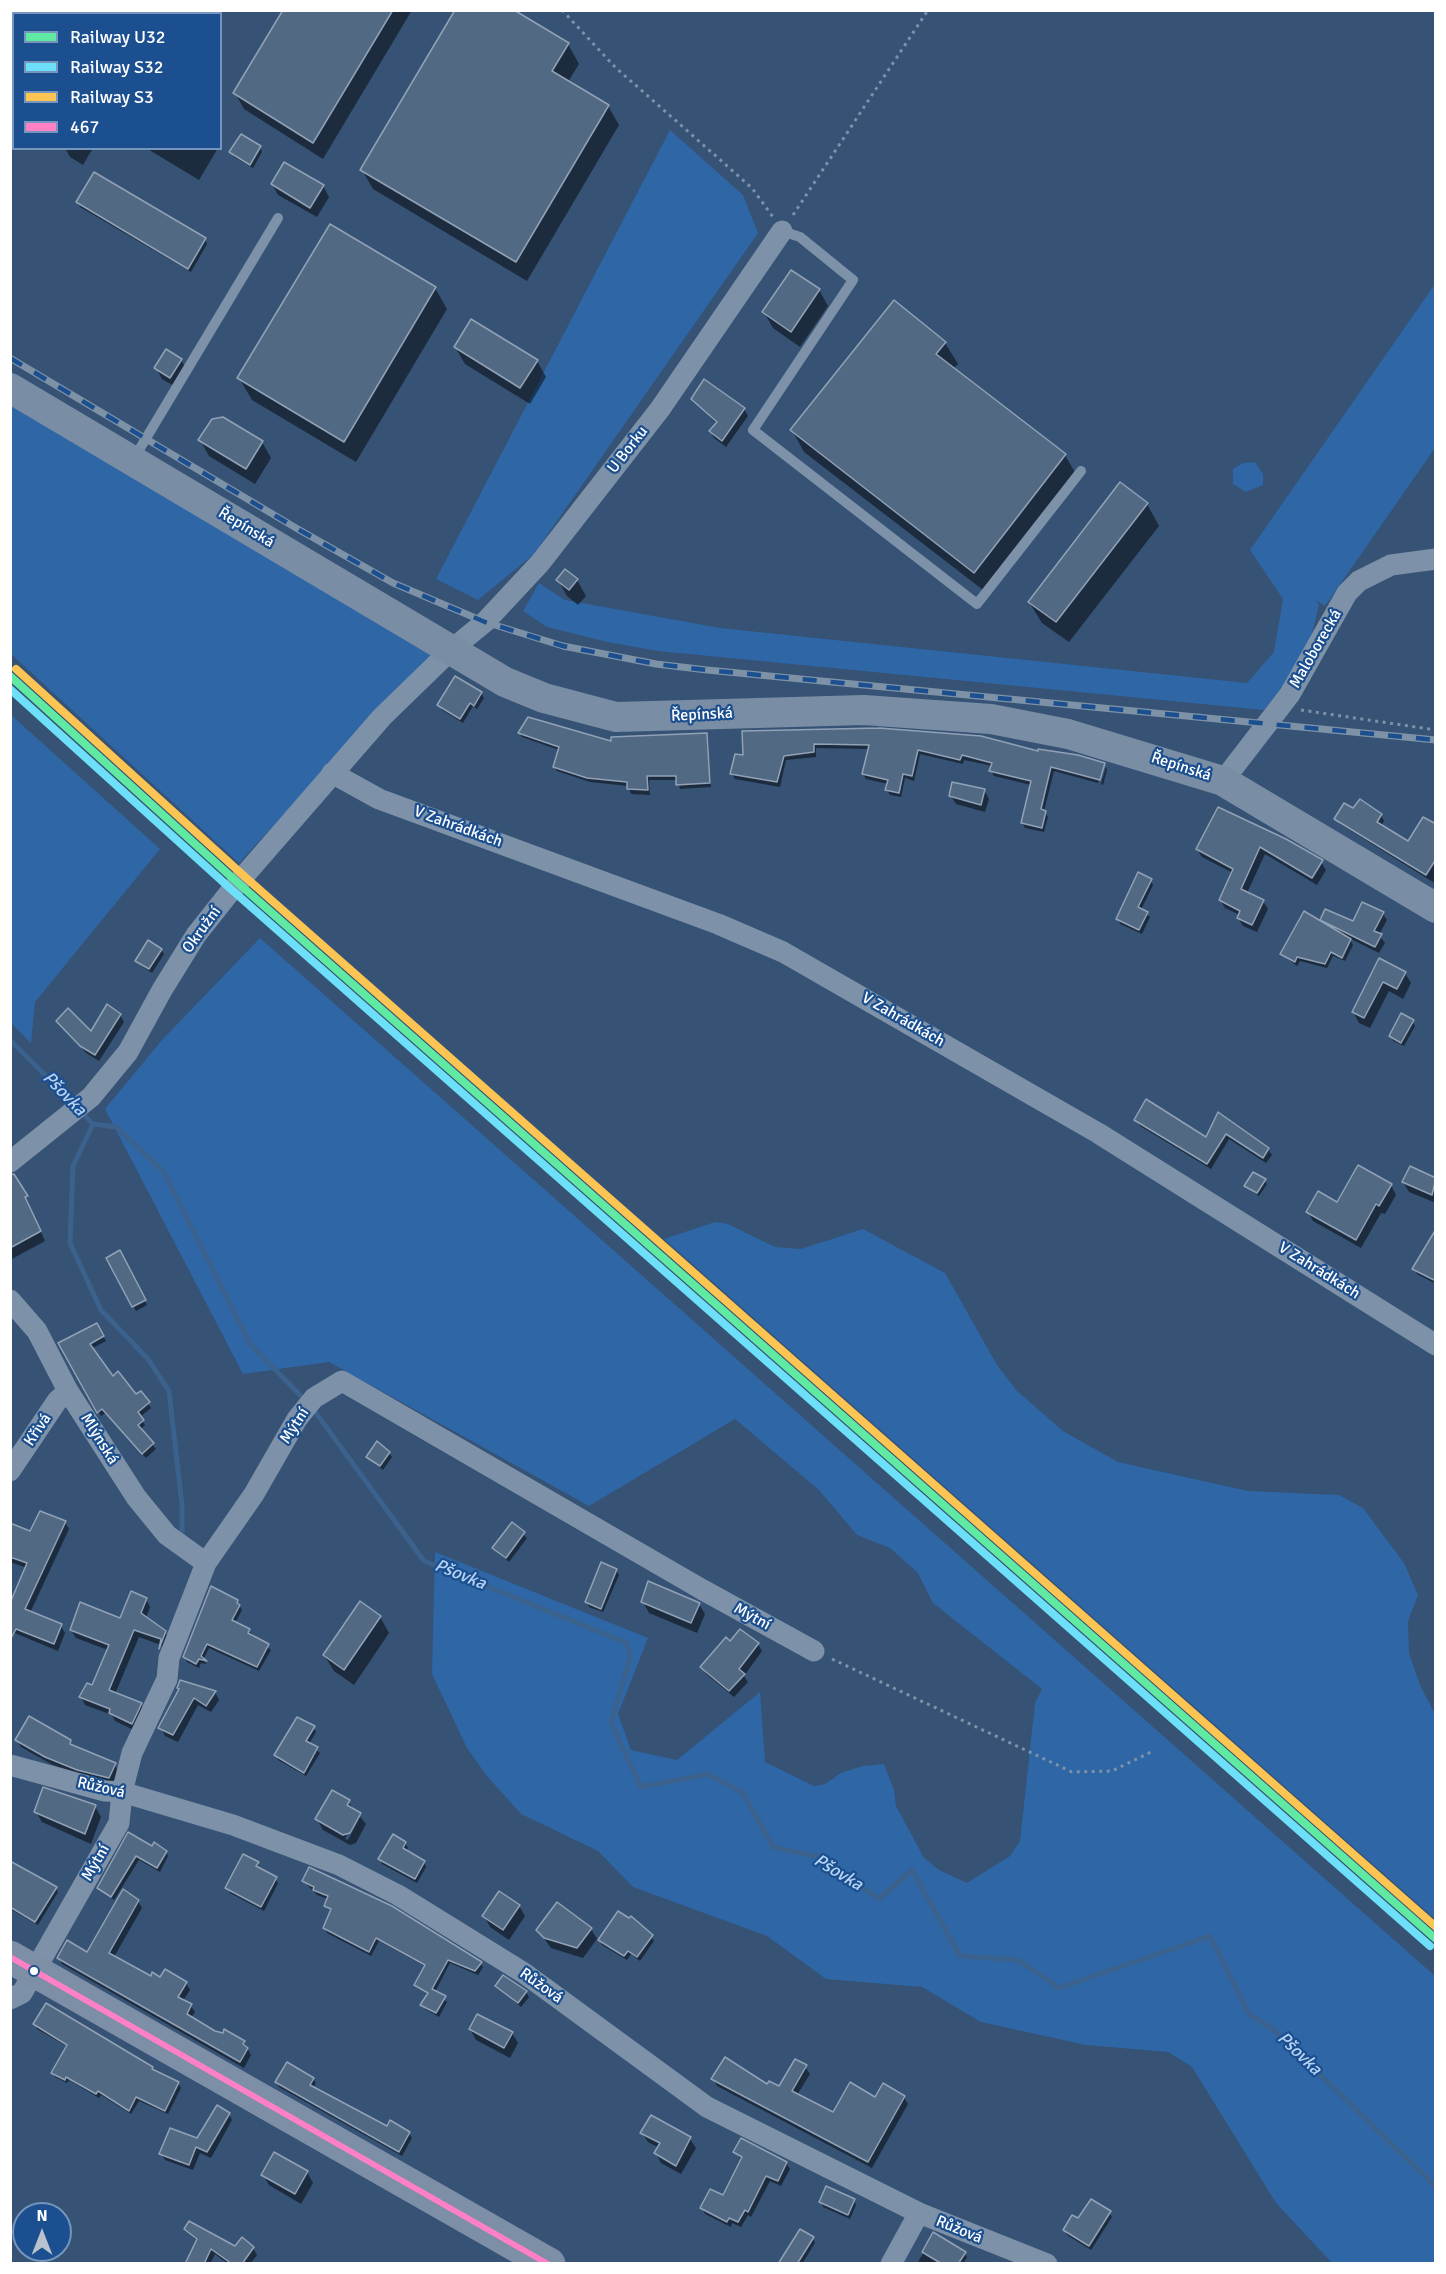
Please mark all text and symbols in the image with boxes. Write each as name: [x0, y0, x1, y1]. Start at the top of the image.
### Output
legend: [12, 12, 222, 150]
text: Railway U32: [70, 26, 165, 48]
text: Railway S32: [70, 56, 163, 78]
text: Railway S3: [70, 86, 154, 108]
text: 467: [70, 116, 99, 138]
street label: U Borku: [604, 423, 652, 477]
street label: Řepínská: [214, 504, 278, 552]
street label: Maloborecká: [1286, 606, 1346, 692]
street label: Řepínská: [670, 704, 734, 726]
street label: Řepínská: [1149, 748, 1213, 786]
street label: V Zahrádkách: [411, 802, 505, 852]
street label: Okružní: [179, 903, 225, 957]
street label: V Zahrádkách: [858, 988, 948, 1052]
water label: Pšovka: [38, 1067, 90, 1121]
street label: V Zahrádkách: [1275, 1238, 1363, 1304]
street label: Mýtní: [276, 1404, 314, 1448]
street label: Křivá: [20, 1410, 56, 1450]
street label: Mlýnská: [76, 1410, 122, 1468]
water label: Pšovka: [431, 1555, 489, 1595]
street label: Mýtní: [730, 1599, 774, 1635]
street label: Růžová: [75, 1773, 127, 1803]
street label: Mýtní: [78, 1841, 114, 1885]
water label: Pšovka: [810, 1850, 866, 1896]
street label: Růžová: [516, 1964, 566, 2008]
unlabelled marker: [28, 1965, 40, 1977]
water label: Pšovka: [1272, 2028, 1326, 2080]
north arrow: [12, 2202, 72, 2262]
text: N: [36, 2206, 48, 2226]
street label: Růžová: [933, 2212, 985, 2248]

